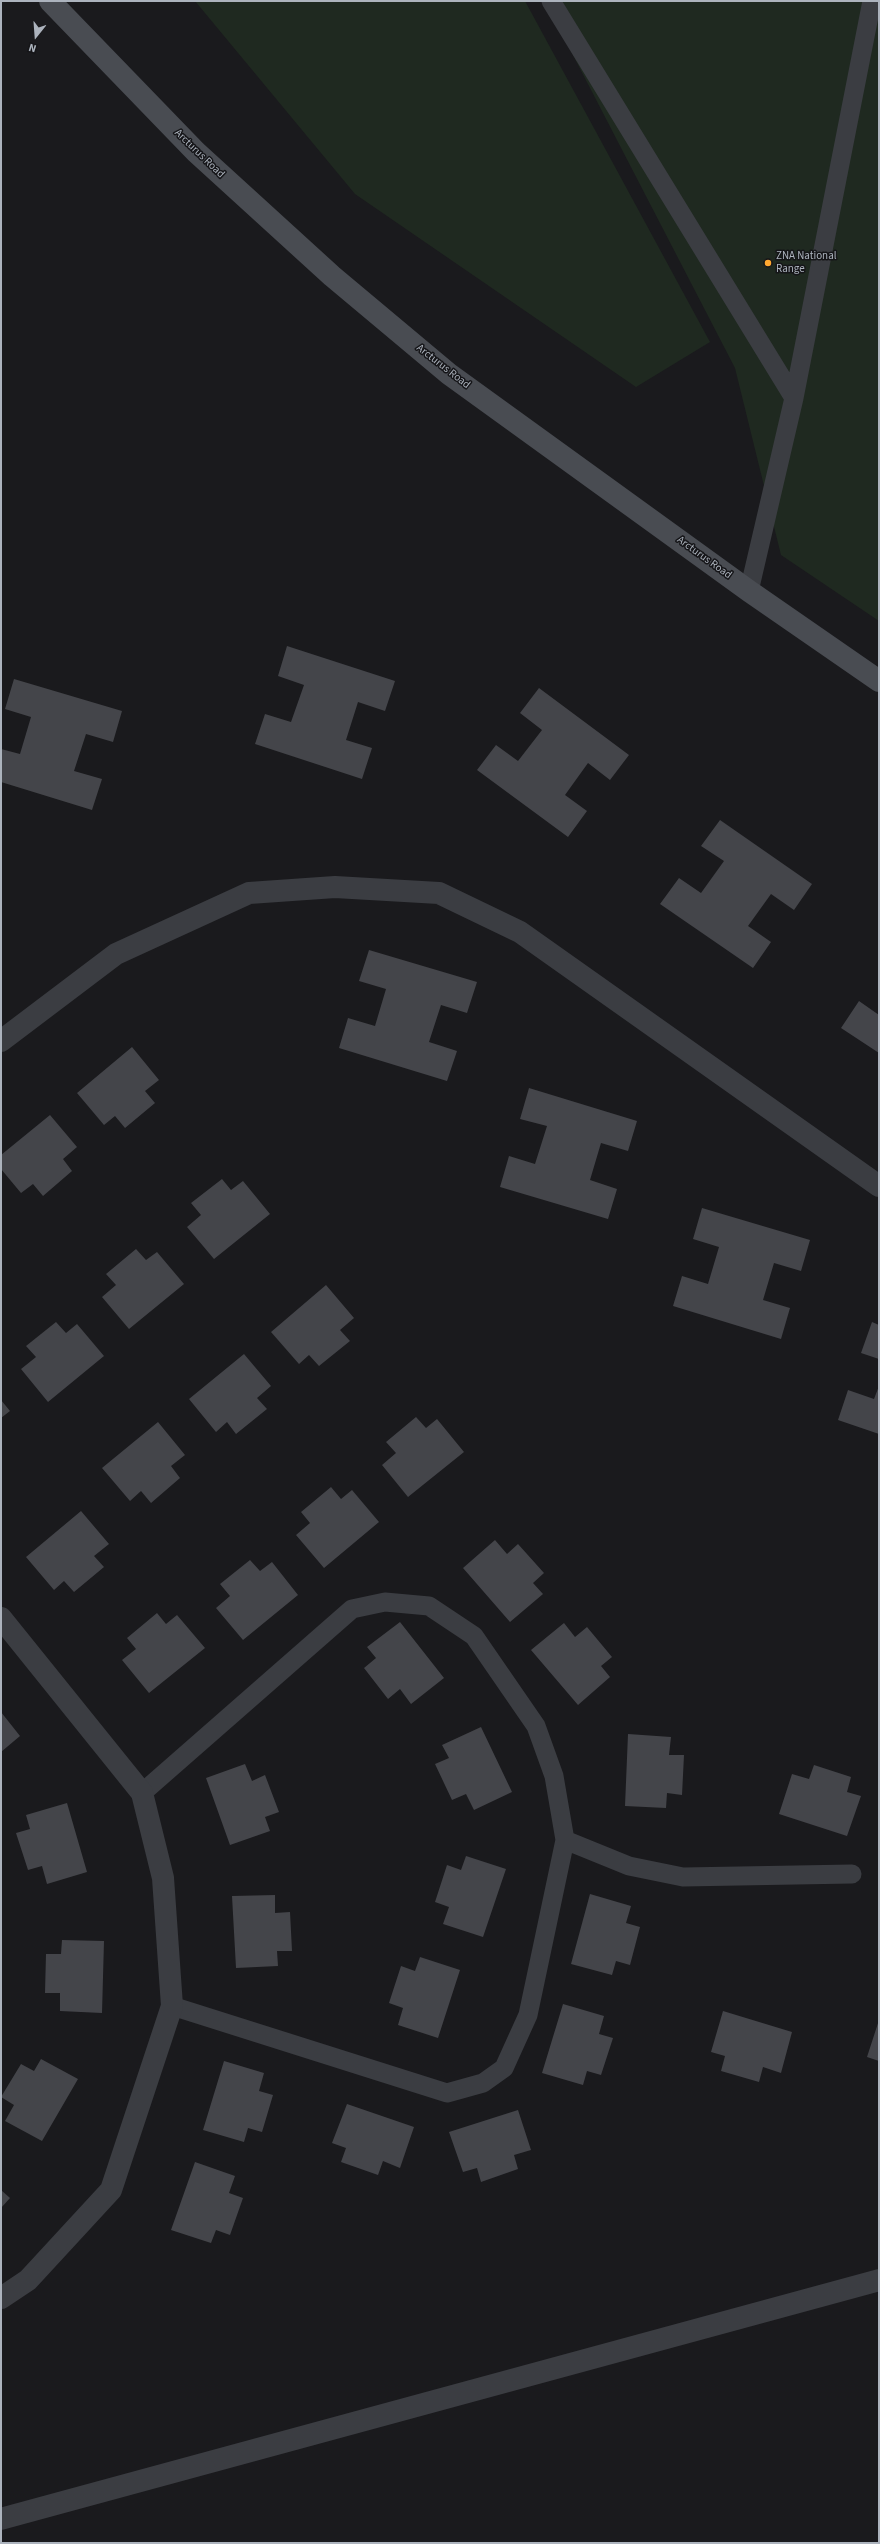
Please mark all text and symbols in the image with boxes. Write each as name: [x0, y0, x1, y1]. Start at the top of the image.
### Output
north arrow: [16, 16, 56, 56]
text: N: [27, 40, 38, 56]
street label: Arcturus Road: [171, 127, 227, 181]
place label: ZNA National Range: [776, 250, 836, 276]
marker: ZNA National Range: [763, 258, 773, 268]
street label: Arcturus Road: [414, 342, 472, 392]
street label: Arcturus Road: [674, 534, 734, 582]

